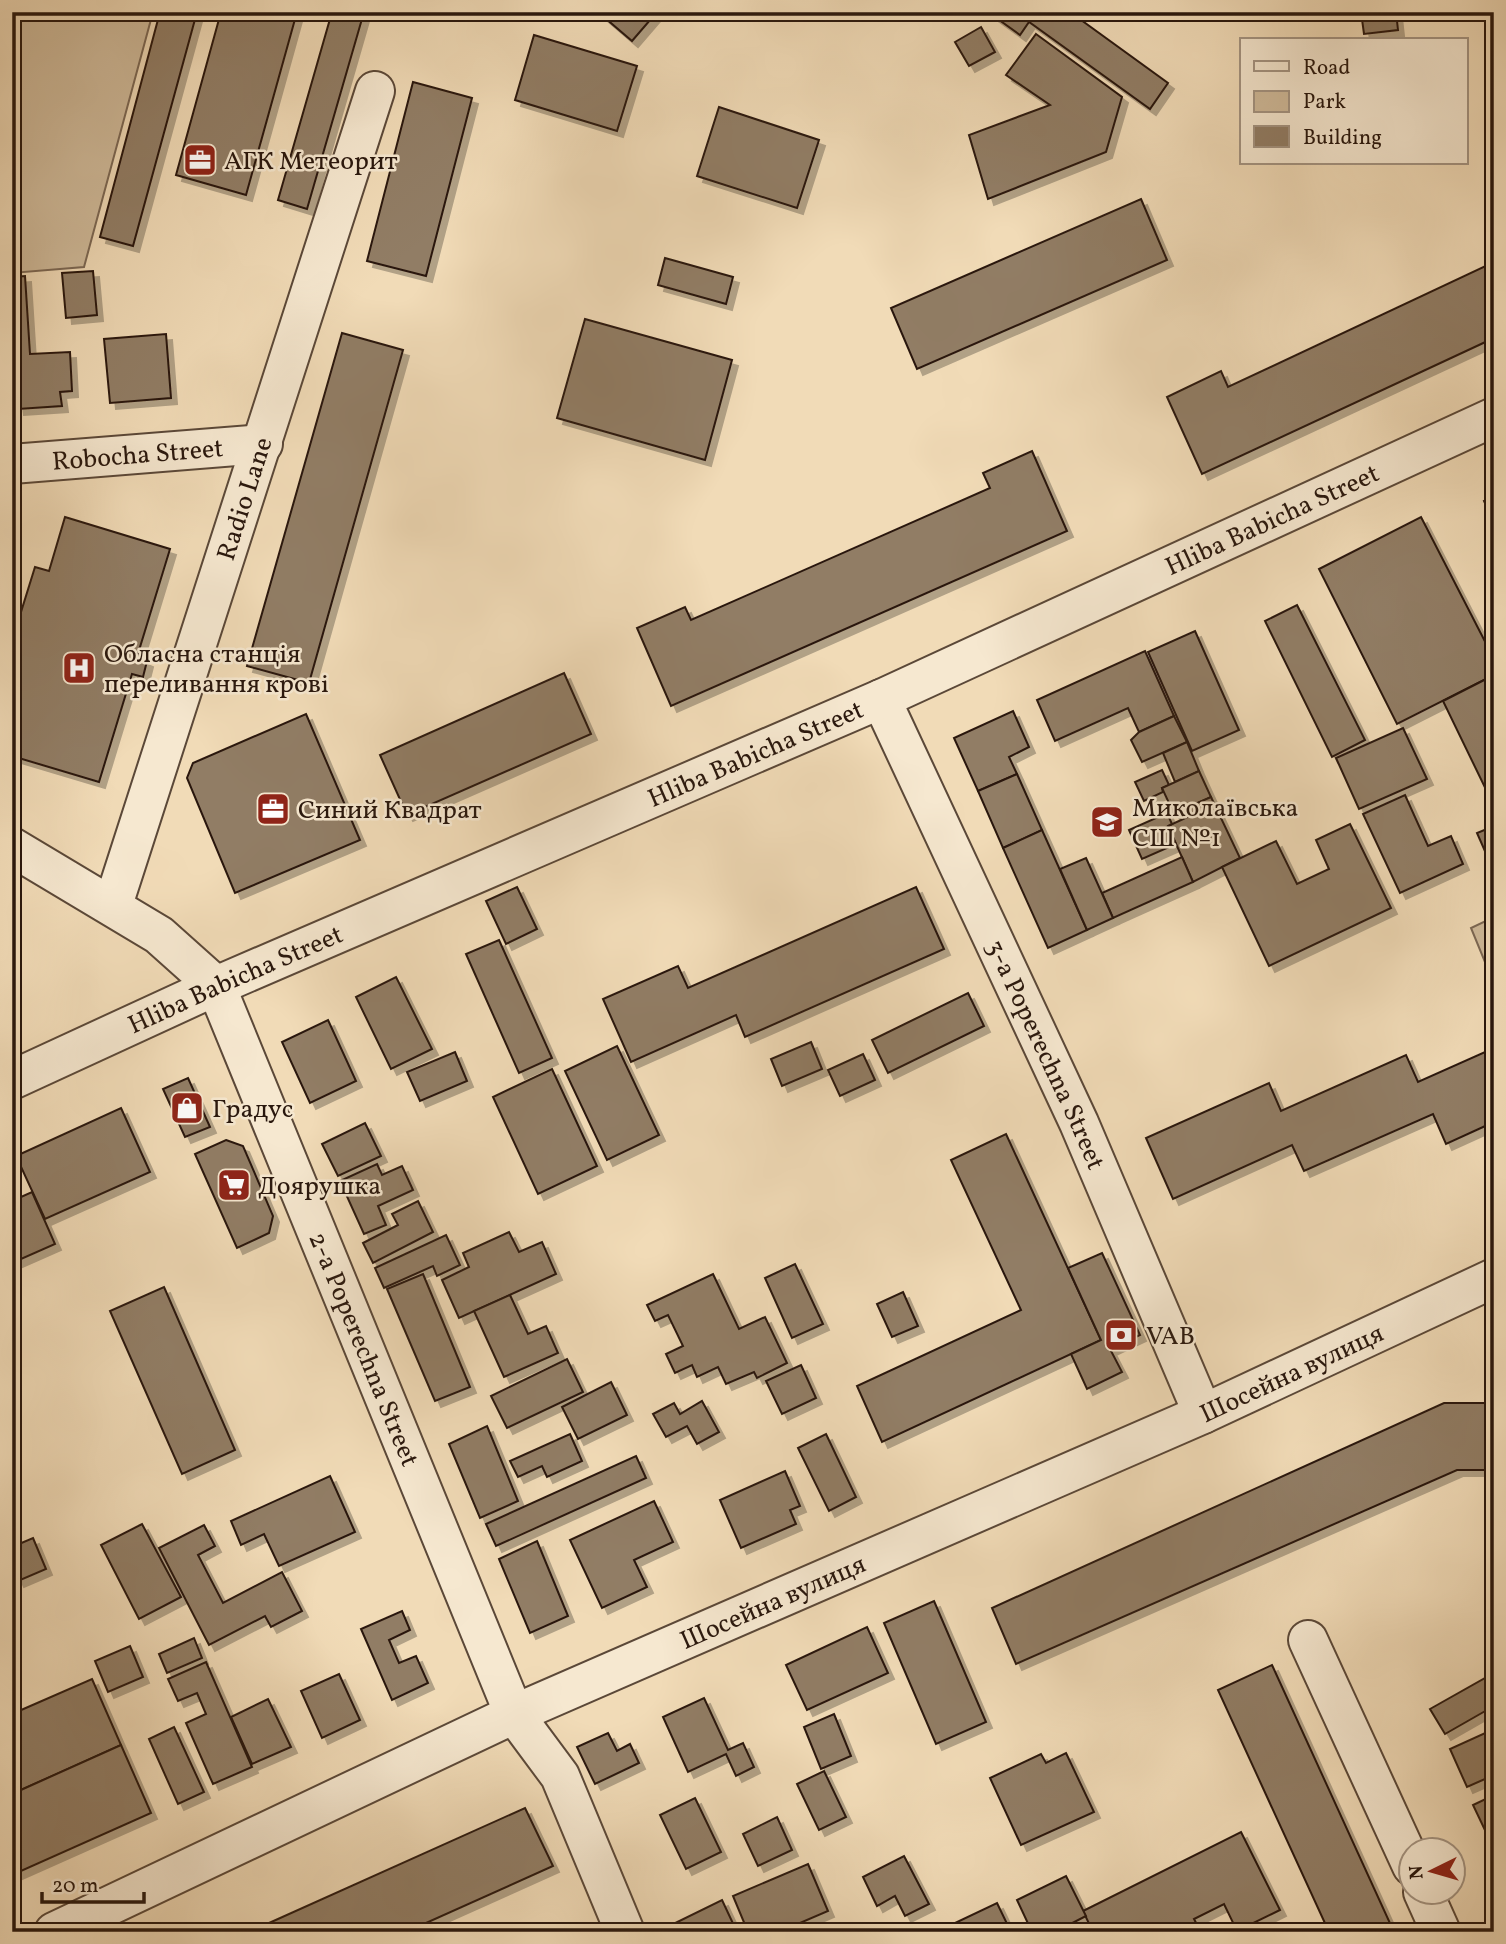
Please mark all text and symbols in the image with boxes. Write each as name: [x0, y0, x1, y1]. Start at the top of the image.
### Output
legend: [1240, 38, 1468, 164]
text: Road: [1303, 54, 1350, 83]
text: Park: [1303, 88, 1346, 117]
text: Building: [1303, 124, 1382, 153]
office icon: АГК Метеорит: [181, 141, 219, 179]
place label: АГК Метеорит: [224, 144, 398, 180]
street label: Robocha Street: [51, 431, 225, 481]
street label: Radio Lane: [209, 433, 282, 565]
street label: Hliba Babicha Street: [1160, 456, 1385, 586]
place label: Обласна станція переливання крові: [104, 637, 329, 703]
hospital icon: Обласна станція переливання крові: [60, 649, 98, 687]
street label: Hliba Babicha Street: [643, 693, 870, 818]
office icon: Синий Квадрат: [254, 790, 292, 828]
place label: Миколаївська СШ №1: [1132, 791, 1299, 857]
place label: Синий Квадрат: [298, 793, 482, 829]
school or university icon: Миколаївська СШ №1: [1088, 803, 1126, 841]
street label: Hliba Babicha Street: [123, 917, 349, 1044]
street label: 3-a Poperechna Street: [976, 934, 1113, 1176]
shop icon: Градус: [168, 1089, 206, 1127]
place label: Градус: [212, 1092, 293, 1128]
supermarket icon: Доярушка: [215, 1166, 253, 1204]
place label: Доярушка: [258, 1169, 381, 1205]
street label: 2-a Poperechna Street: [299, 1227, 427, 1472]
bank icon: VAB: [1102, 1316, 1140, 1354]
street label: Шосейна вулиця: [1194, 1316, 1390, 1433]
place label: VAB: [1146, 1319, 1195, 1355]
street label: Шосейна вулиця: [675, 1547, 872, 1660]
north arrow: [1398, 1836, 1468, 1906]
scale bar: [42, 1860, 144, 1904]
text: N: [1403, 1864, 1431, 1880]
text: 20 m: [52, 1872, 98, 1901]

